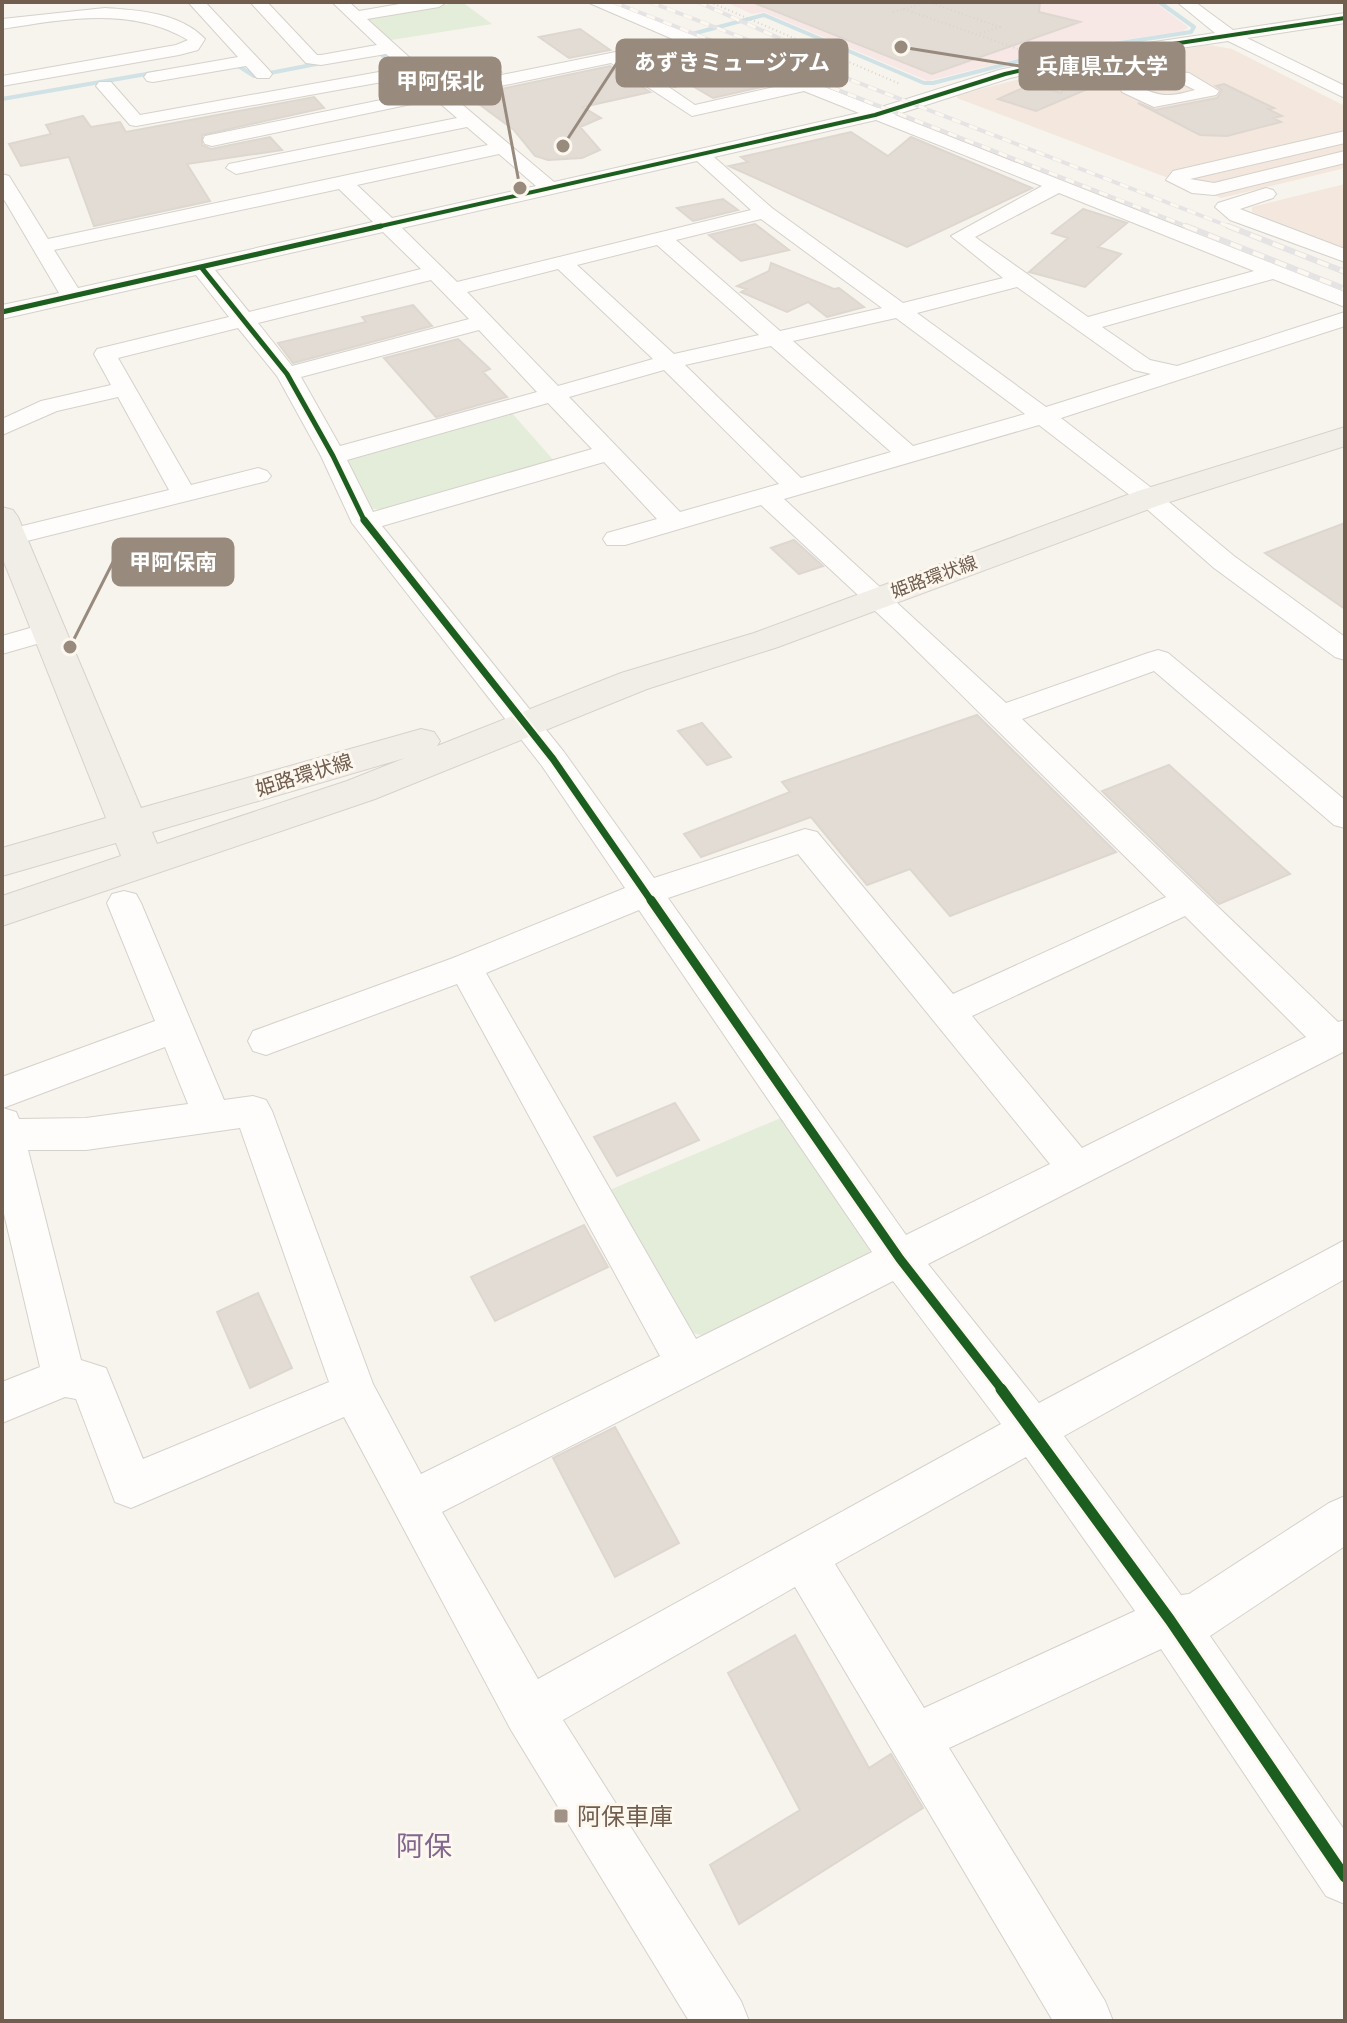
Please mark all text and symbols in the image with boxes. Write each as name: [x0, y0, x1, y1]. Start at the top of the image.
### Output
callout: あずきミュージアム: [617, 40, 847, 86]
callout: 兵庫県立大学: [1020, 43, 1184, 89]
text: あずきミュージアム: [634, 49, 830, 76]
text: 兵庫県立大学: [1036, 53, 1168, 80]
callout: 甲阿保北: [380, 58, 500, 104]
text: 甲阿保北: [396, 68, 484, 95]
callout: 甲阿保南: [113, 539, 233, 585]
text: 甲阿保南: [129, 549, 217, 576]
street label: 姫路環状線: [888, 551, 980, 603]
street label: 姫路環状線: [253, 749, 355, 801]
place label: 阿保車庫: [577, 1802, 673, 1831]
marker: 阿保車庫: [552, 1807, 570, 1825]
district label: 阿保: [396, 1829, 452, 1863]

